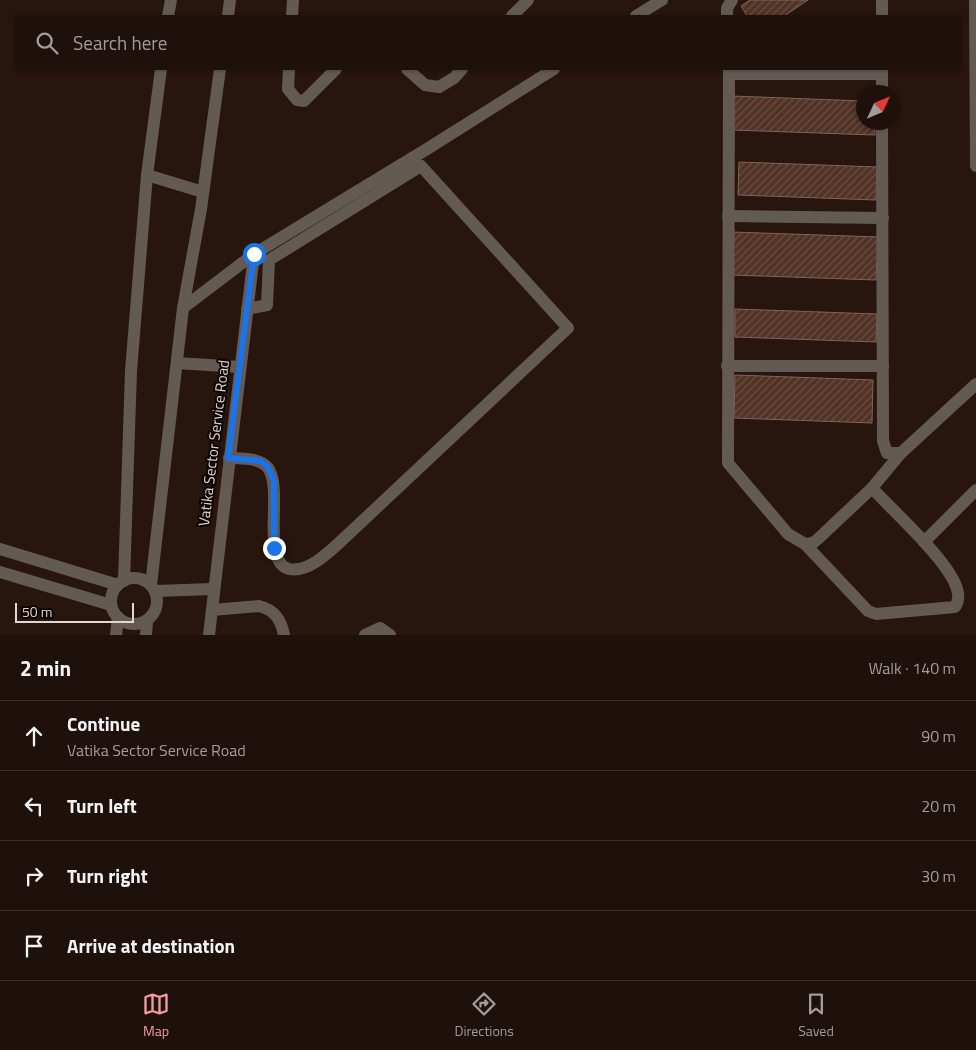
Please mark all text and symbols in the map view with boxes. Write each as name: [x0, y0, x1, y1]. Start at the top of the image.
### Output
search box: [15, 15, 961, 70]
text: Search here: [73, 28, 167, 57]
icon: search: [33, 29, 61, 57]
north arrow: [856, 85, 901, 130]
route start: [243, 243, 266, 266]
street label: Vatika Sector Service Road: [192, 358, 235, 527]
route end: [263, 537, 286, 560]
scale bar: [15, 600, 134, 623]
text: 50 m: [22, 601, 52, 622]
text: 2 min: [20, 652, 71, 684]
text: Walk · 140 m: [868, 656, 956, 680]
text: Continue: [67, 709, 140, 738]
icon: ahead: [20, 722, 48, 750]
text: 90 m: [921, 724, 956, 748]
text: Vatika Sector Service Road: [67, 738, 246, 762]
text: Turn left: [67, 791, 137, 820]
icon: left: [20, 792, 48, 820]
text: 20 m: [921, 794, 956, 818]
text: Turn right: [67, 861, 148, 890]
icon: right: [20, 862, 48, 890]
text: 30 m: [921, 864, 956, 888]
text: Arrive at destination: [67, 931, 235, 960]
icon: arrive: [20, 932, 48, 960]
tab: Map: [142, 990, 170, 1041]
tab: Directions: [454, 990, 514, 1041]
tab: Saved: [798, 990, 834, 1041]

